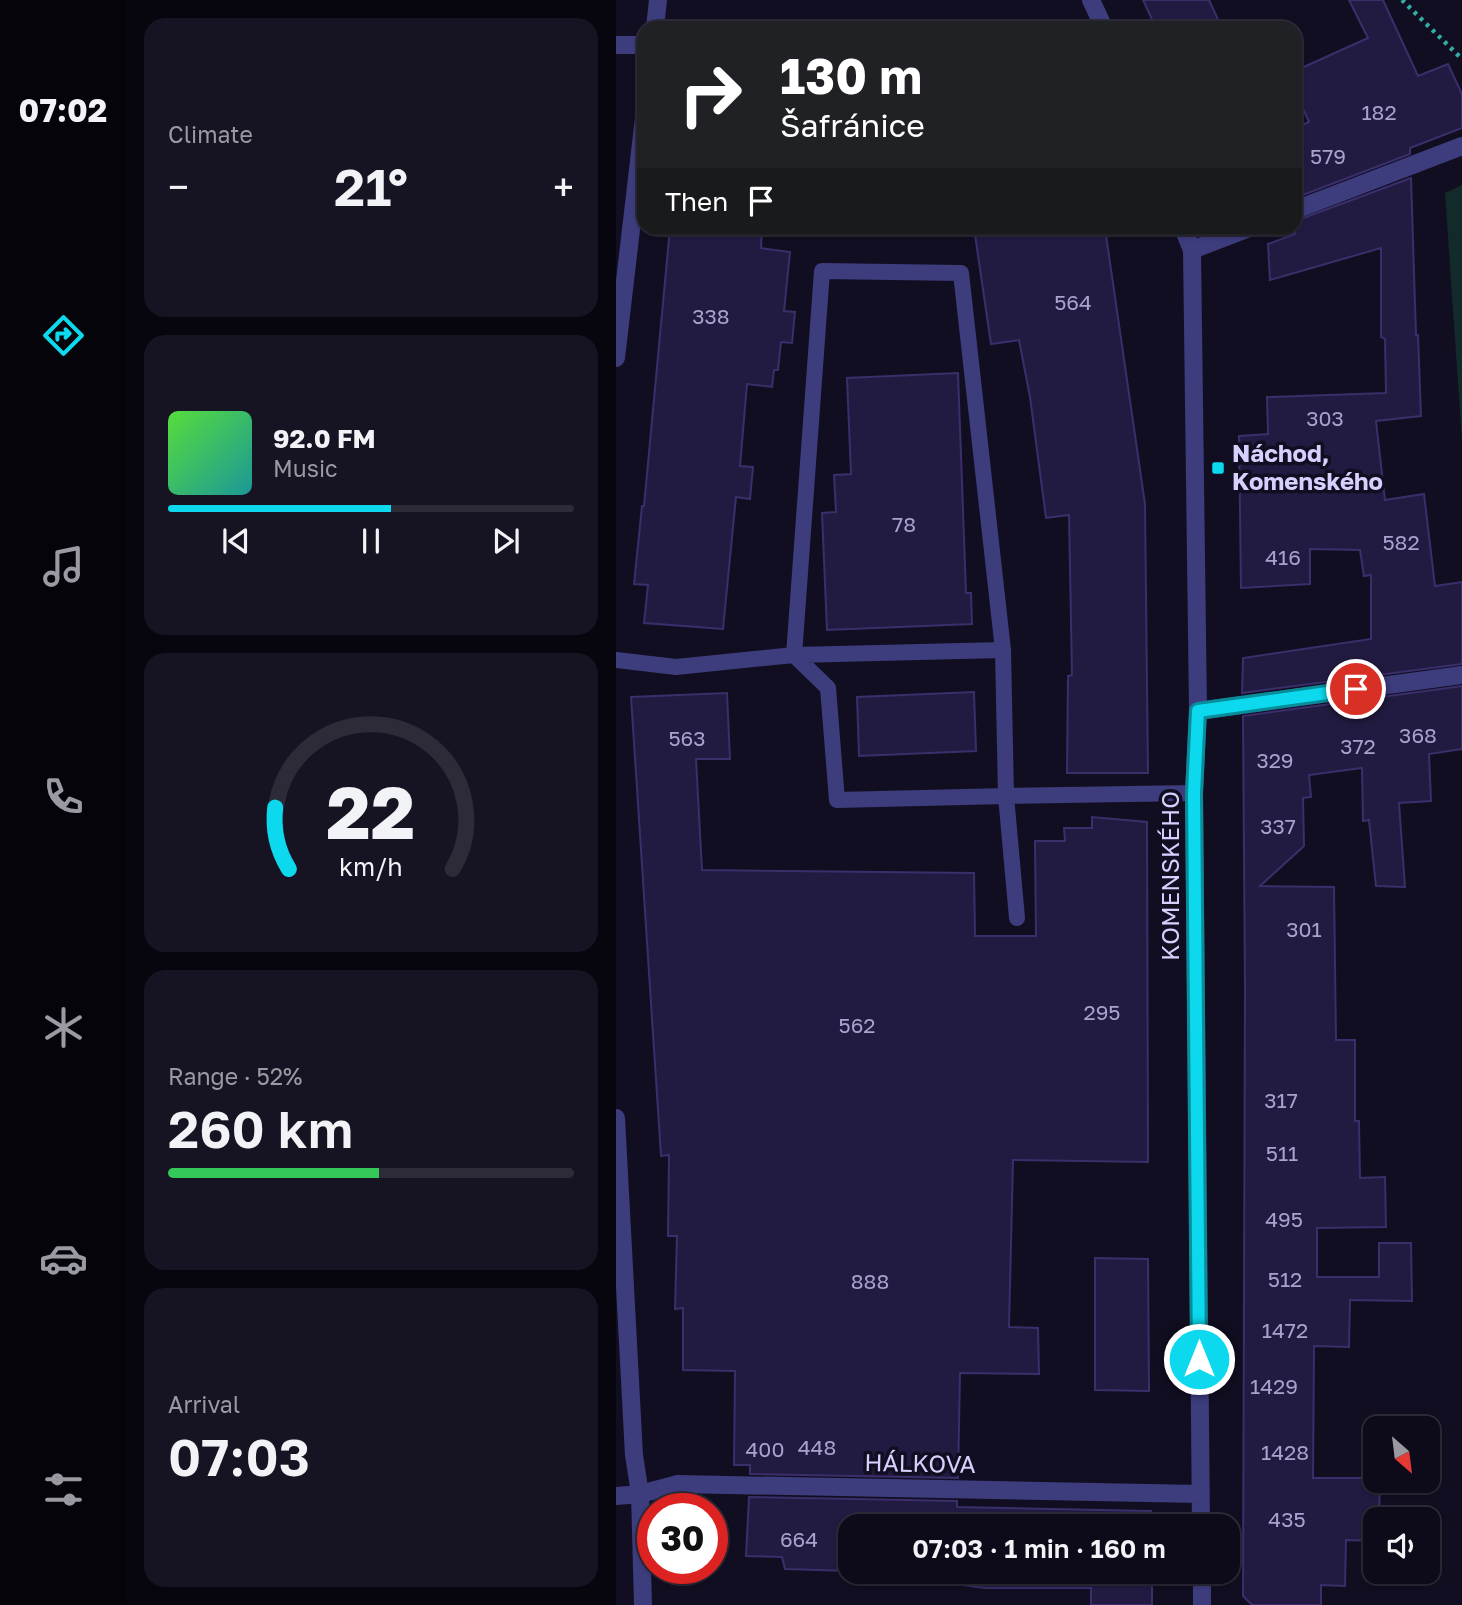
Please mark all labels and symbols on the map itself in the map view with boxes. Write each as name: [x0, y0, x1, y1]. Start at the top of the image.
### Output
house number: 182: [1361, 99, 1397, 125]
house number: 579: [1310, 143, 1346, 169]
house number: 564: [1054, 289, 1092, 315]
house number: 338: [692, 303, 730, 329]
house number: 303: [1306, 405, 1344, 431]
place label: Náchod, Komenského: [1232, 438, 1383, 495]
marker: Náchod, Komenského: [1210, 460, 1226, 476]
house number: 78: [892, 511, 916, 537]
house number: 582: [1382, 529, 1420, 555]
house number: 416: [1265, 544, 1301, 570]
pin: [1326, 659, 1386, 719]
house number: 368: [1399, 722, 1437, 748]
house number: 563: [668, 725, 706, 751]
house number: 372: [1340, 733, 1376, 759]
house number: 329: [1256, 747, 1294, 773]
street label: KOMENSKÉHO: [1155, 791, 1184, 961]
house number: 337: [1260, 813, 1296, 839]
house number: 301: [1286, 916, 1322, 942]
house number: 295: [1083, 999, 1121, 1025]
house number: 562: [838, 1012, 876, 1038]
house number: 317: [1264, 1087, 1298, 1113]
house number: 511: [1266, 1140, 1298, 1166]
house number: 495: [1265, 1206, 1303, 1232]
house number: 512: [1268, 1266, 1302, 1292]
house number: 888: [851, 1268, 889, 1294]
house number: 1472: [1262, 1317, 1308, 1343]
position arrow: [1162, 1322, 1236, 1396]
house number: 1429: [1250, 1373, 1298, 1399]
north arrow: [1363, 1416, 1440, 1493]
house number: 448: [798, 1434, 836, 1460]
house number: 400: [746, 1436, 784, 1462]
house number: 1428: [1261, 1439, 1309, 1465]
street label: HÁLKOVA: [864, 1447, 976, 1478]
speed limit sign: 30: [637, 1493, 728, 1584]
house number: 435: [1268, 1506, 1306, 1532]
house number: 664: [780, 1526, 818, 1552]

